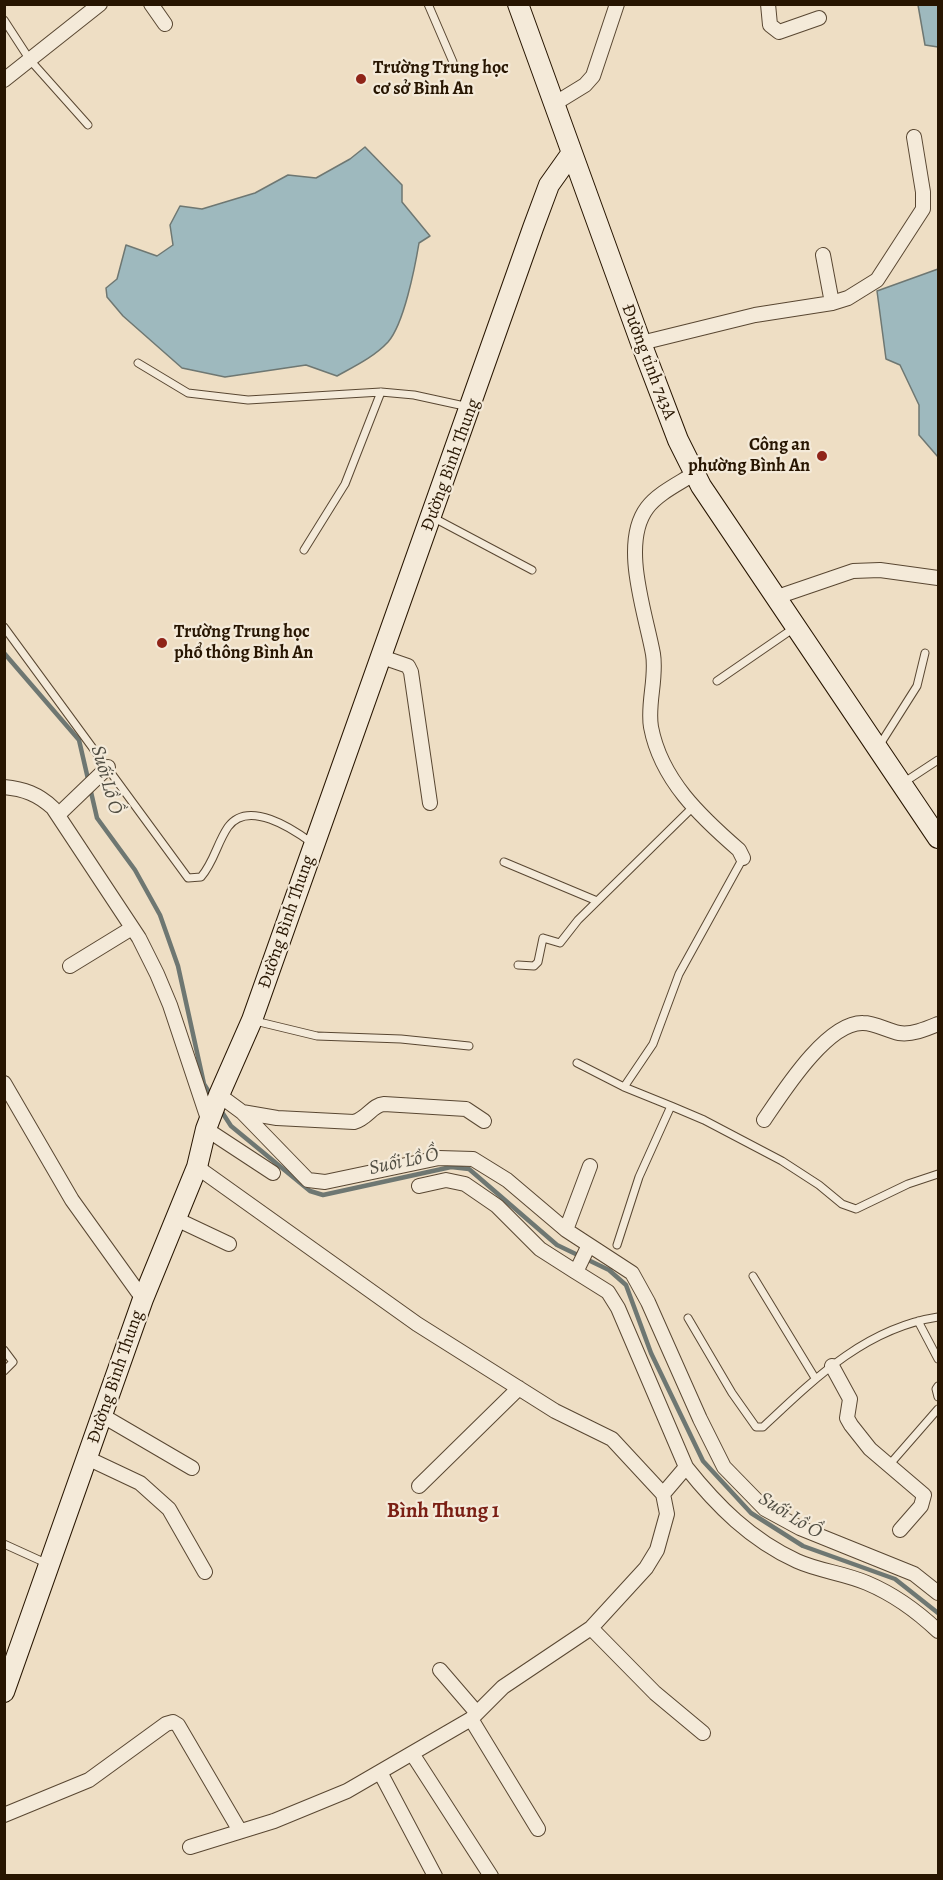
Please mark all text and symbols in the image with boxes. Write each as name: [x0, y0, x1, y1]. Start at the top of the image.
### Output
place label: Trường Trung học cơ sở Bình An: [373, 58, 509, 100]
marker: Trường Trung học cơ sở Bình An: [354, 72, 368, 86]
street label: Đường tỉnh 743A: [616, 301, 680, 423]
street label: Đường Bình Thung: [417, 396, 485, 534]
place label: Công an phường Bình An: [688, 435, 810, 478]
marker: Công an phường Bình An: [815, 449, 829, 463]
place label: Trường Trung học phổ thông Bình An: [174, 622, 313, 664]
marker: Trường Trung học phổ thông Bình An: [155, 636, 169, 650]
water label: Suối Lồ Ồ: [85, 743, 127, 817]
street label: Đường Bình Thung: [254, 852, 320, 992]
water label: Suối Lồ Ồ: [367, 1143, 441, 1181]
street label: Đường Bình Thung: [83, 1307, 149, 1447]
water label: Suối Lồ Ồ: [754, 1487, 826, 1545]
district label: Bình Thung 1: [387, 1499, 499, 1525]

